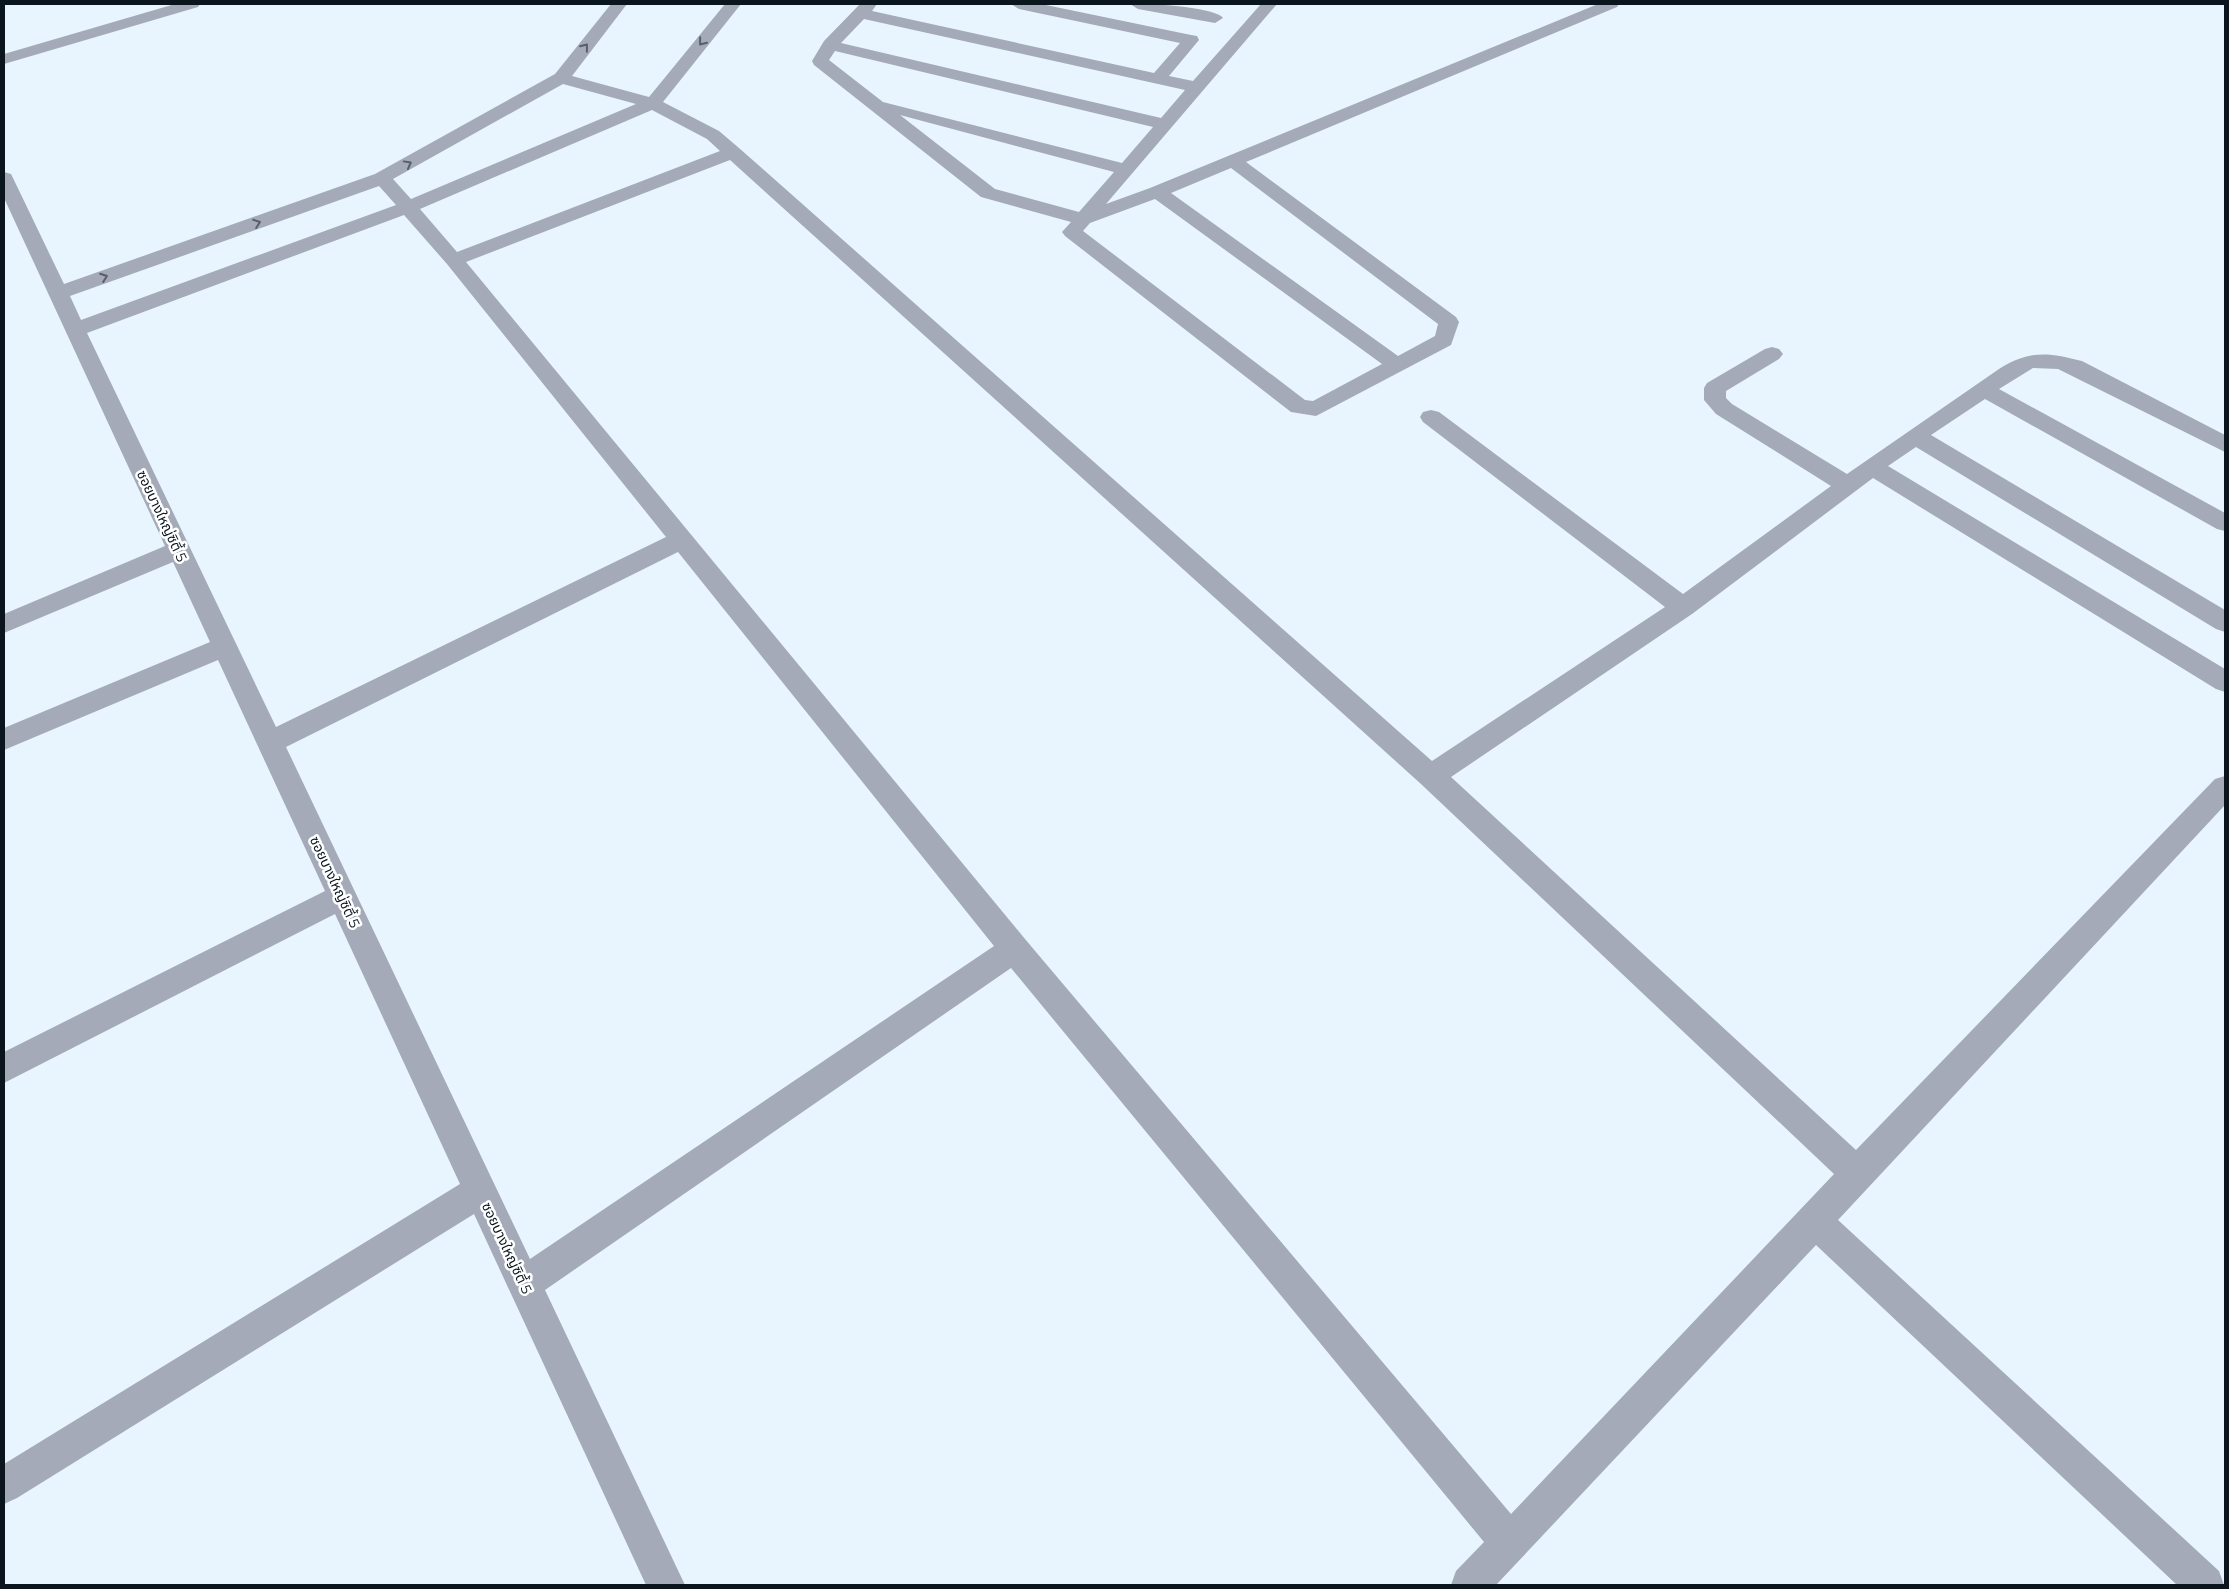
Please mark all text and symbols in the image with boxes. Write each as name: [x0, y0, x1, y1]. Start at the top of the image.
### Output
one-way arrow: [700, 36, 708, 45]
one-way arrow: [580, 44, 588, 53]
one-way arrow: [403, 160, 412, 170]
one-way arrow: [252, 218, 261, 228]
one-way arrow: [99, 273, 107, 283]
street label: ซอยบางใหญ่ซิตี้ 5: [133, 467, 192, 565]
street label: ซอยบางใหญ่ซิตี้ 5: [306, 833, 365, 931]
street label: ซอยบางใหญ่ซิตี้ 5: [478, 1199, 537, 1297]

